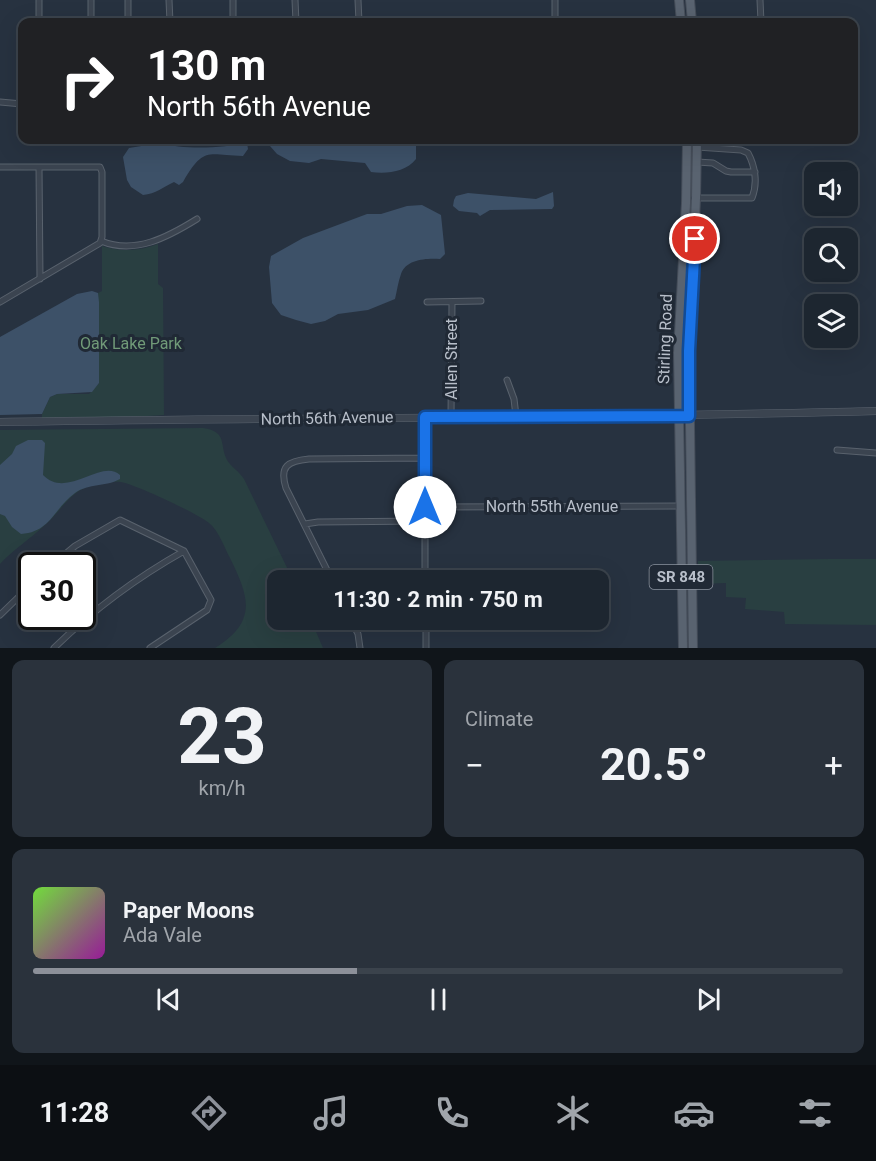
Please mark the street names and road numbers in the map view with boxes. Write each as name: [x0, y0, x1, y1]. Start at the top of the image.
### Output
street label: Stirling Road: [654, 294, 676, 384]
street label: Allen Street: [442, 318, 461, 400]
street label: North 56th Avenue: [261, 407, 393, 429]
street label: North 55th Avenue: [486, 497, 618, 516]
road number: SR 848: [650, 565, 712, 589]

